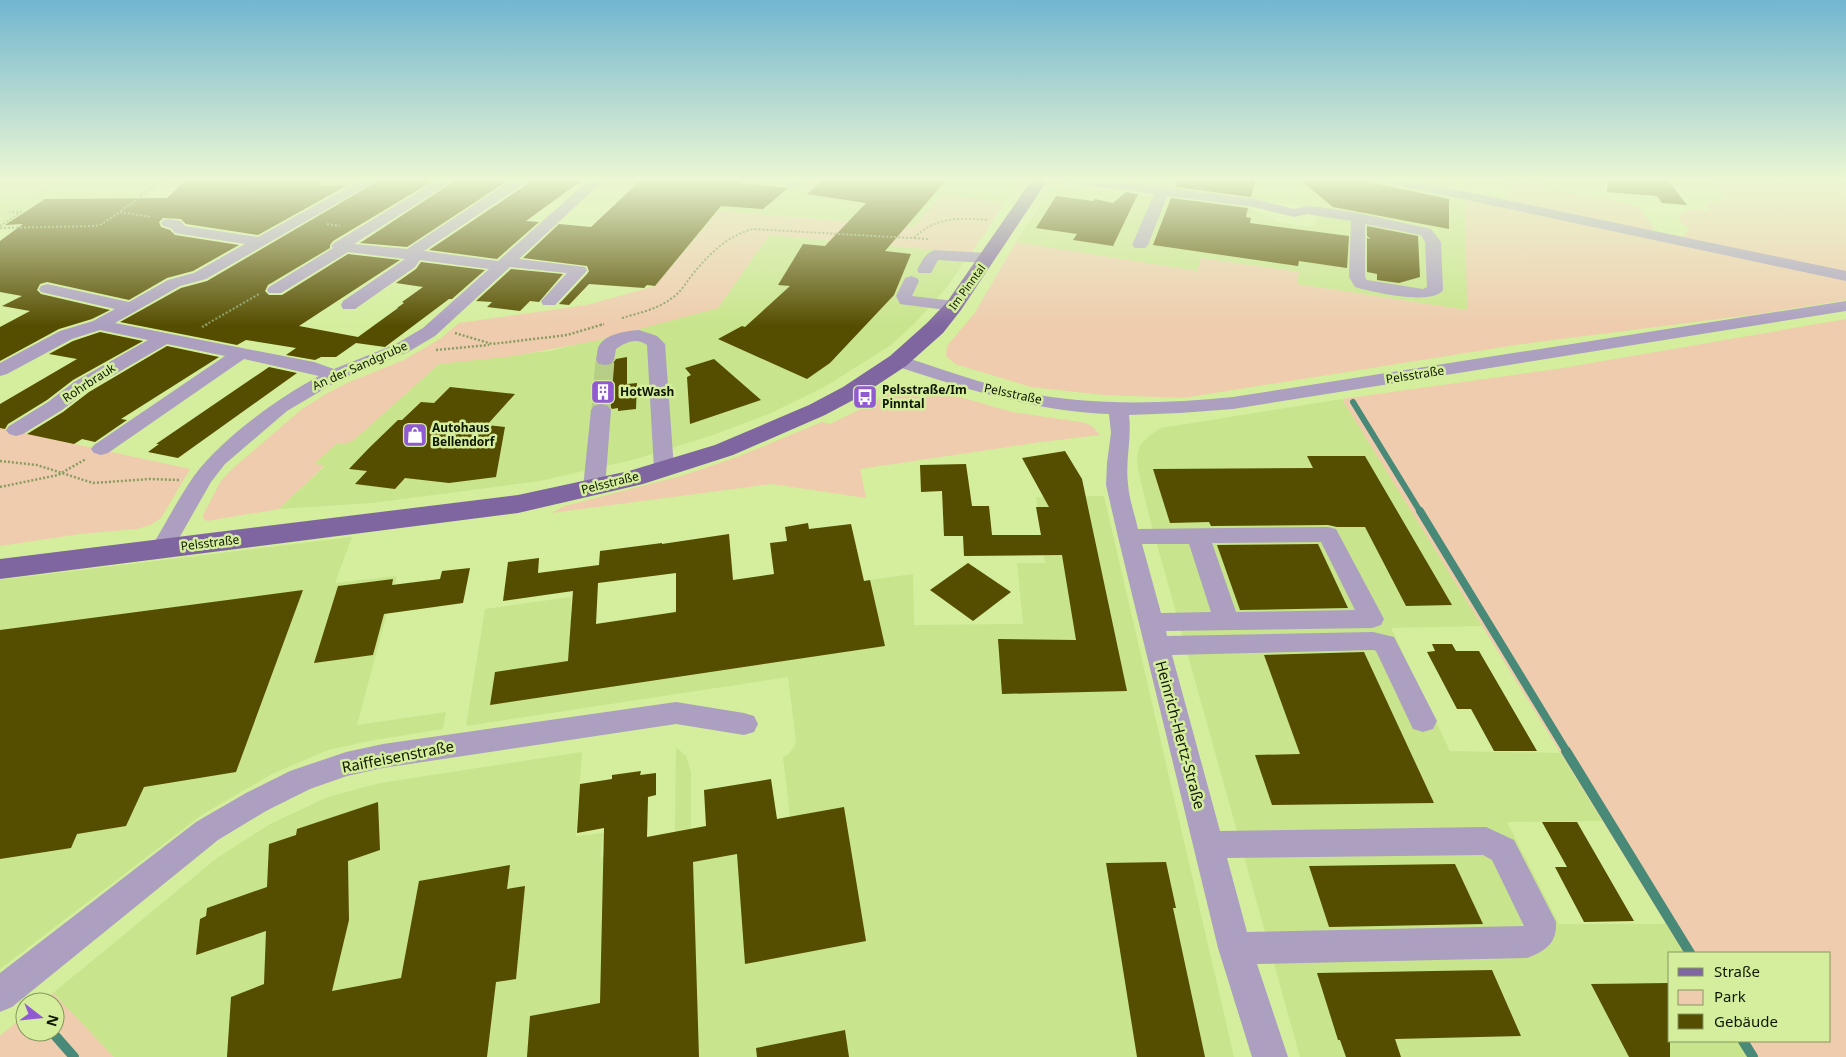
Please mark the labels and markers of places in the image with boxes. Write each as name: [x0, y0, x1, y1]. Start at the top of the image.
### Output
building icon: HotWash: [590, 379, 616, 405]
place label: Pelsstraße/Im Pinntal: [882, 381, 967, 412]
place label: HotWash: [620, 383, 674, 400]
bus stop icon: Pelsstraße/Im Pinntal: [852, 384, 878, 410]
place label: Autohaus Bellendorf: [432, 419, 496, 450]
shop icon: Autohaus Bellendorf: [402, 422, 428, 448]

